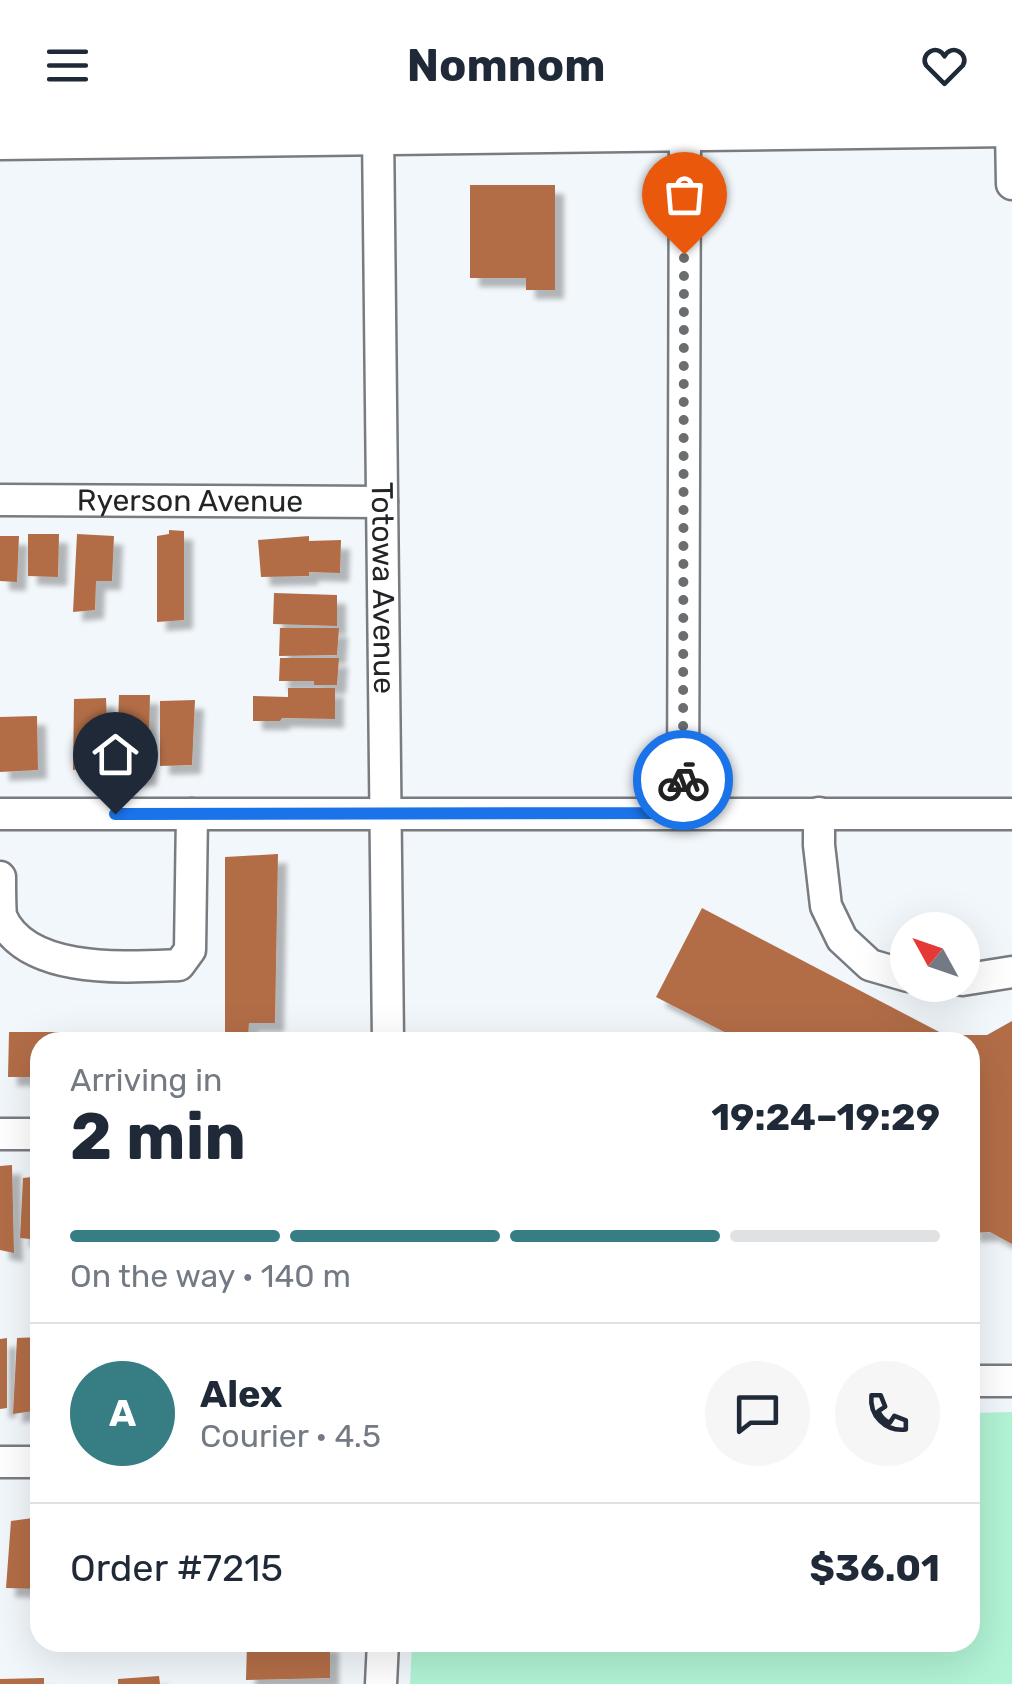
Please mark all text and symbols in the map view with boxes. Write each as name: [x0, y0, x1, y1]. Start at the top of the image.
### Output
icon: menu: [40, 38, 95, 93]
icon: heart: [917, 38, 972, 93]
text: Nomnom: [407, 39, 605, 92]
pin: [642, 152, 727, 255]
icon: bag: [657, 167, 712, 222]
street label: Ryerson Avenue: [77, 482, 303, 520]
street label: Totowa Avenue: [364, 482, 402, 694]
pin: [73, 712, 158, 815]
icon: home: [88, 727, 143, 782]
courier: [633, 730, 733, 830]
icon: bike: [656, 753, 711, 808]
north arrow: [890, 912, 980, 1002]
map controls: [890, 912, 980, 1002]
text: Arriving in: [70, 1061, 222, 1099]
text: 19:24–19:29: [711, 1094, 940, 1140]
text: 2 min: [70, 1098, 246, 1175]
text: On the way · 140 m: [70, 1257, 351, 1295]
button: chat: [705, 1361, 810, 1466]
button: phone: [835, 1361, 940, 1466]
text: Alex: [200, 1371, 282, 1417]
text: A: [109, 1390, 136, 1436]
text: Courier · 4.5: [200, 1417, 381, 1455]
text: Order #7215: [70, 1545, 283, 1591]
text: $36.01: [810, 1545, 940, 1591]

